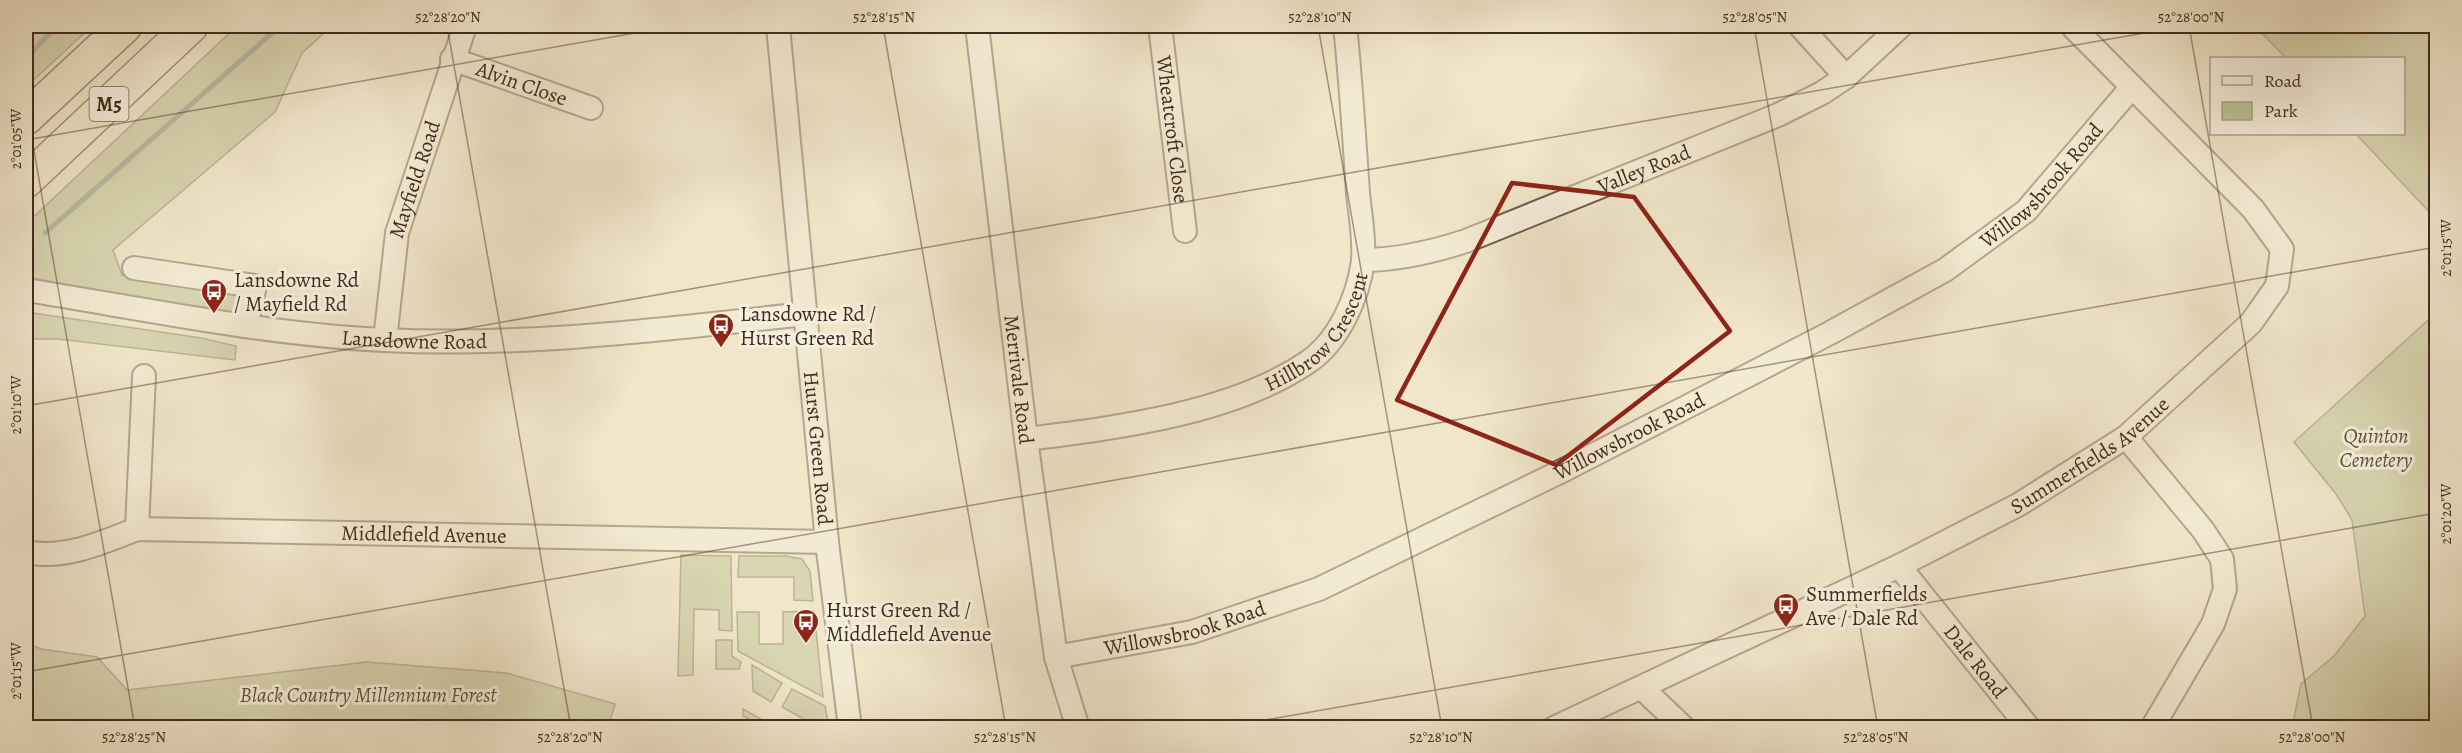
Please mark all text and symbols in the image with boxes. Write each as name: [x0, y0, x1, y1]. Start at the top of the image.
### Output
text: 52°28'20"N: [415, 7, 481, 27]
text: 52°28'15"N: [853, 7, 915, 27]
text: 52°28'10"N: [1288, 7, 1352, 27]
text: 52°28'05"N: [1723, 7, 1788, 27]
text: 52°28'00"N: [2158, 7, 2224, 27]
street label: Wheatcroft Close: [1150, 53, 1195, 205]
street label: Alvin Close: [472, 54, 571, 113]
legend: [2210, 57, 2405, 135]
text: Road: [2264, 69, 2302, 93]
road number: M5: [90, 87, 128, 121]
text: Park: [2264, 99, 2298, 123]
text: 2°01'05"W: [6, 109, 26, 169]
street label: Mayfield Road: [382, 116, 447, 242]
street label: Willowsbrook Road: [1973, 116, 2110, 255]
street label: Valley Road: [1592, 138, 1695, 201]
text: 2°01'15"W: [2436, 219, 2456, 277]
place label: Lansdowne Rd / Mayfield Rd: [234, 266, 360, 318]
street label: Hillbrow Crescent: [1260, 269, 1375, 398]
bus stop icon: Lansdowne Rd / Mayfield Rd: [199, 277, 229, 315]
place label: Lansdowne Rd / Hurst Green Rd: [740, 300, 876, 352]
bus stop icon: Lansdowne Rd / Hurst Green Rd: [706, 311, 736, 349]
street label: Merrivale Road: [997, 313, 1041, 446]
street label: Lansdowne Road: [341, 323, 488, 356]
street label: Hurst Green Road: [797, 370, 839, 527]
text: 2°01'10"W: [6, 375, 26, 435]
street label: Willowsbrook Road: [1548, 386, 1710, 487]
street label: Summerfields Avenue: [2005, 390, 2175, 521]
park label: Quinton Cemetery: [2340, 422, 2412, 474]
text: 2°01'20"W: [2436, 483, 2456, 545]
street label: Middlefield Avenue: [341, 519, 507, 550]
place label: Summerfields Ave / Dale Rd: [1805, 580, 1927, 632]
bus stop icon: Summerfields Ave / Dale Rd: [1771, 591, 1801, 629]
street label: Willowsbrook Road: [1101, 594, 1270, 662]
place label: Hurst Green Rd / Middlefield Avenue: [826, 596, 991, 648]
bus stop icon: Hurst Green Rd / Middlefield Avenue: [791, 607, 821, 645]
street label: Dale Road: [1937, 618, 2014, 704]
text: 2°01'15"W: [6, 642, 26, 700]
park label: Black Country Millennium Forest: [240, 681, 497, 709]
text: 52°28'25"N: [102, 727, 166, 747]
text: 52°28'20"N: [537, 727, 603, 747]
text: 52°28'15"N: [974, 727, 1036, 747]
text: 52°28'10"N: [1409, 727, 1473, 747]
text: 52°28'05"N: [1844, 727, 1909, 747]
text: 52°28'00"N: [2279, 727, 2345, 747]

